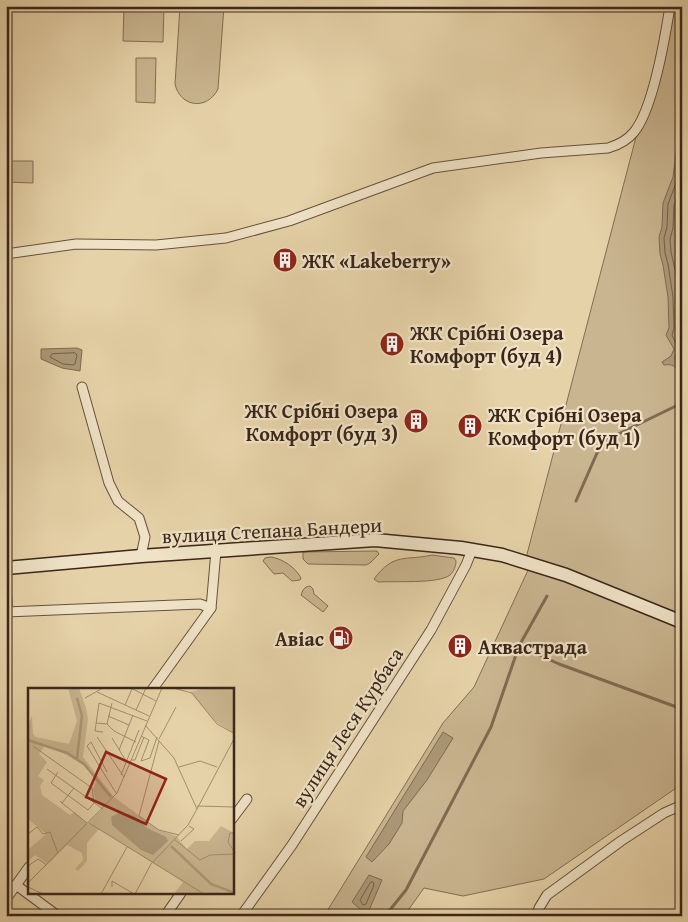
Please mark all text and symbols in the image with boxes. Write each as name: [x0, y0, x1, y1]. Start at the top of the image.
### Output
place label: ЖК «Lakeberry»: [301, 246, 451, 275]
building icon: ЖК «Lakeberry»: [272, 247, 298, 273]
place label: ЖК Срібні Озера Комфорт (буд 4): [409, 318, 564, 370]
building icon: ЖК Срібні Озера Комфорт (буд 4): [379, 331, 405, 357]
place label: ЖК Срібні Озера Комфорт (буд 3): [244, 396, 399, 448]
place label: ЖК Срібні Озера Комфорт (буд 1): [487, 400, 642, 452]
building icon: ЖК Срібні Озера Комфорт (буд 3): [403, 408, 429, 434]
building icon: ЖК Срібні Озера Комфорт (буд 1): [457, 413, 483, 439]
street label: вулиця Степана Бандери: [161, 510, 383, 550]
place label: Авіас: [275, 624, 324, 653]
fuel station icon: Авіас: [328, 625, 354, 651]
place label: Аквастрада: [478, 632, 588, 661]
building icon: Аквастрада: [447, 633, 473, 659]
street label: вулиця Леся Курбаса: [284, 641, 410, 813]
inset map: [28, 688, 234, 894]

